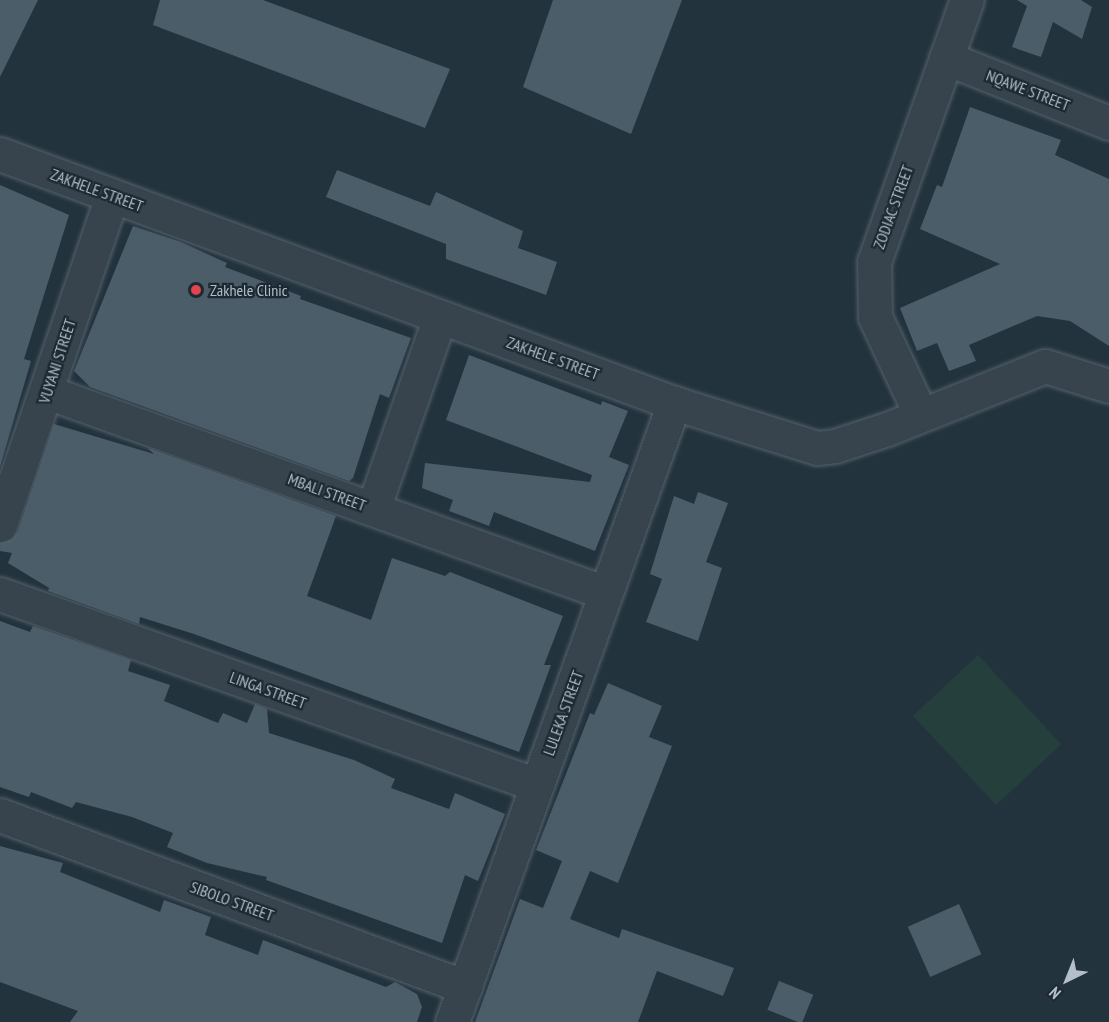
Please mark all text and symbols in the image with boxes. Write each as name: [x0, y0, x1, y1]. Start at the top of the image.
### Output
street label: NQAWE STREET: [984, 65, 1072, 115]
street label: ZODIAC STREET: [869, 162, 917, 252]
street label: ZAKHELE STREET: [48, 164, 146, 216]
place label: Zakhele Clinic: [210, 280, 287, 300]
marker: Zakhele Clinic: [187, 281, 205, 299]
street label: VUYANI STREET: [34, 316, 80, 406]
street label: ZAKHELE STREET: [504, 332, 602, 384]
street label: MBALI STREET: [285, 469, 369, 515]
street label: LINGA STREET: [227, 667, 309, 713]
street label: LULEKA STREET: [539, 668, 587, 758]
street label: SIBOLO STREET: [188, 877, 276, 925]
north arrow: [1037, 950, 1097, 1010]
text: N: [1045, 983, 1065, 1003]

